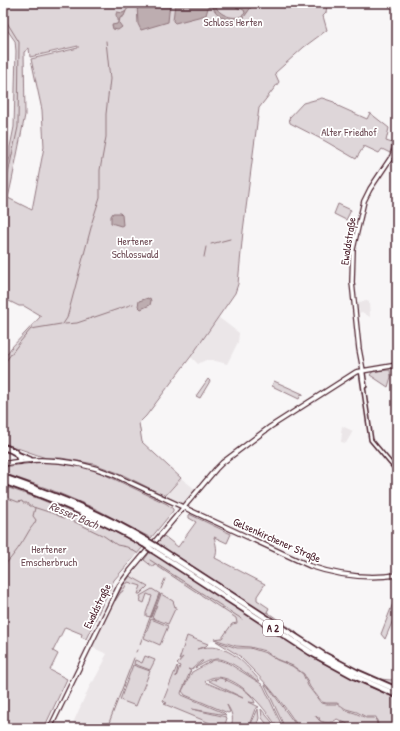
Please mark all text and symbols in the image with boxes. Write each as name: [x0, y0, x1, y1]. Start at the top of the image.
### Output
park label: Schloss Herten: [203, 15, 263, 29]
park label: Alter Friedhof: [321, 125, 377, 139]
street label: Ewaldstraße: [337, 215, 359, 266]
park label: Hertener Schlosswald: [112, 234, 159, 261]
water label: Resser Bach: [47, 497, 102, 533]
street label: Gelsenkirchener Straße: [231, 514, 324, 566]
park label: Hertener Emscherbruch: [21, 542, 77, 569]
street label: Ewaldstraße: [80, 581, 114, 631]
road number: A 2: [263, 620, 283, 636]

